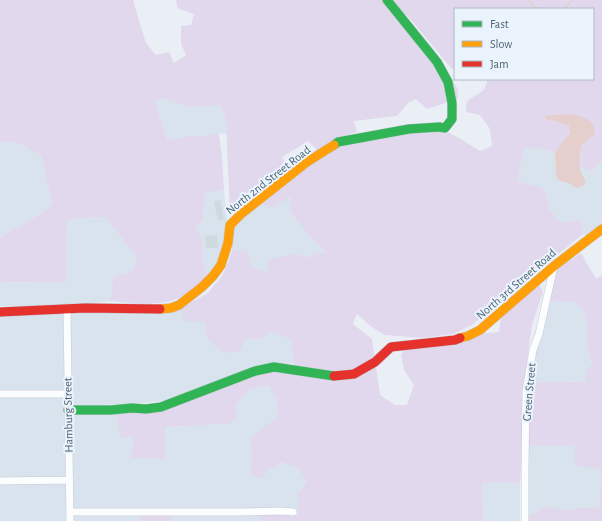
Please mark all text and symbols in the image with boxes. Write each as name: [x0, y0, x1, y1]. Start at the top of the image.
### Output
legend: [454, 8, 594, 80]
text: Fast: [490, 18, 509, 30]
text: Slow: [490, 38, 512, 50]
text: Jam: [490, 58, 509, 70]
street label: North 2nd Street Road: [223, 143, 313, 217]
street label: North 3rd Street Road: [474, 246, 558, 322]
street label: Green Street: [520, 362, 538, 422]
street label: Hamburg Street: [61, 377, 75, 453]

